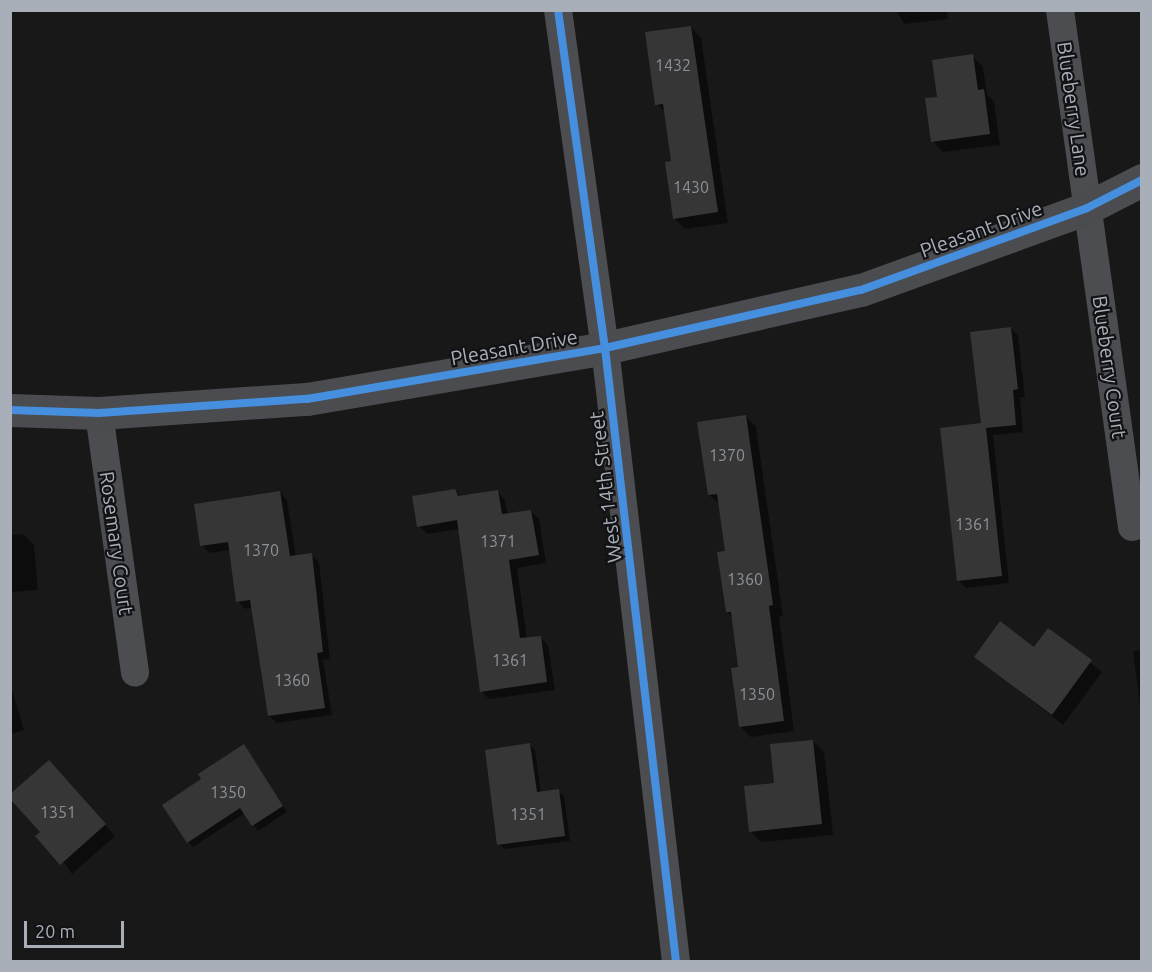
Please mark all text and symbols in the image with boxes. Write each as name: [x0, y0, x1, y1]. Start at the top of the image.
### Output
street label: Blueberry Lane: [1053, 40, 1095, 178]
house number: 1432: [655, 55, 691, 75]
house number: 1430: [673, 177, 709, 197]
street label: Pleasant Drive: [916, 196, 1046, 262]
street label: Blueberry Court: [1088, 294, 1132, 440]
street label: Pleasant Drive: [449, 324, 579, 370]
street label: West 14th Street: [584, 410, 626, 564]
house number: 1370: [709, 445, 745, 465]
street label: Rosemary Court: [95, 470, 139, 616]
house number: 1361: [955, 514, 991, 534]
house number: 1371: [480, 531, 516, 551]
house number: 1370: [243, 540, 279, 560]
house number: 1360: [727, 569, 763, 589]
house number: 1361: [492, 650, 528, 670]
house number: 1360: [274, 670, 310, 690]
house number: 1350: [739, 684, 775, 704]
house number: 1350: [210, 782, 246, 802]
house number: 1351: [40, 802, 76, 822]
house number: 1351: [510, 804, 546, 824]
scale bar: [27, 909, 128, 947]
text: 20 m: [35, 921, 75, 941]

